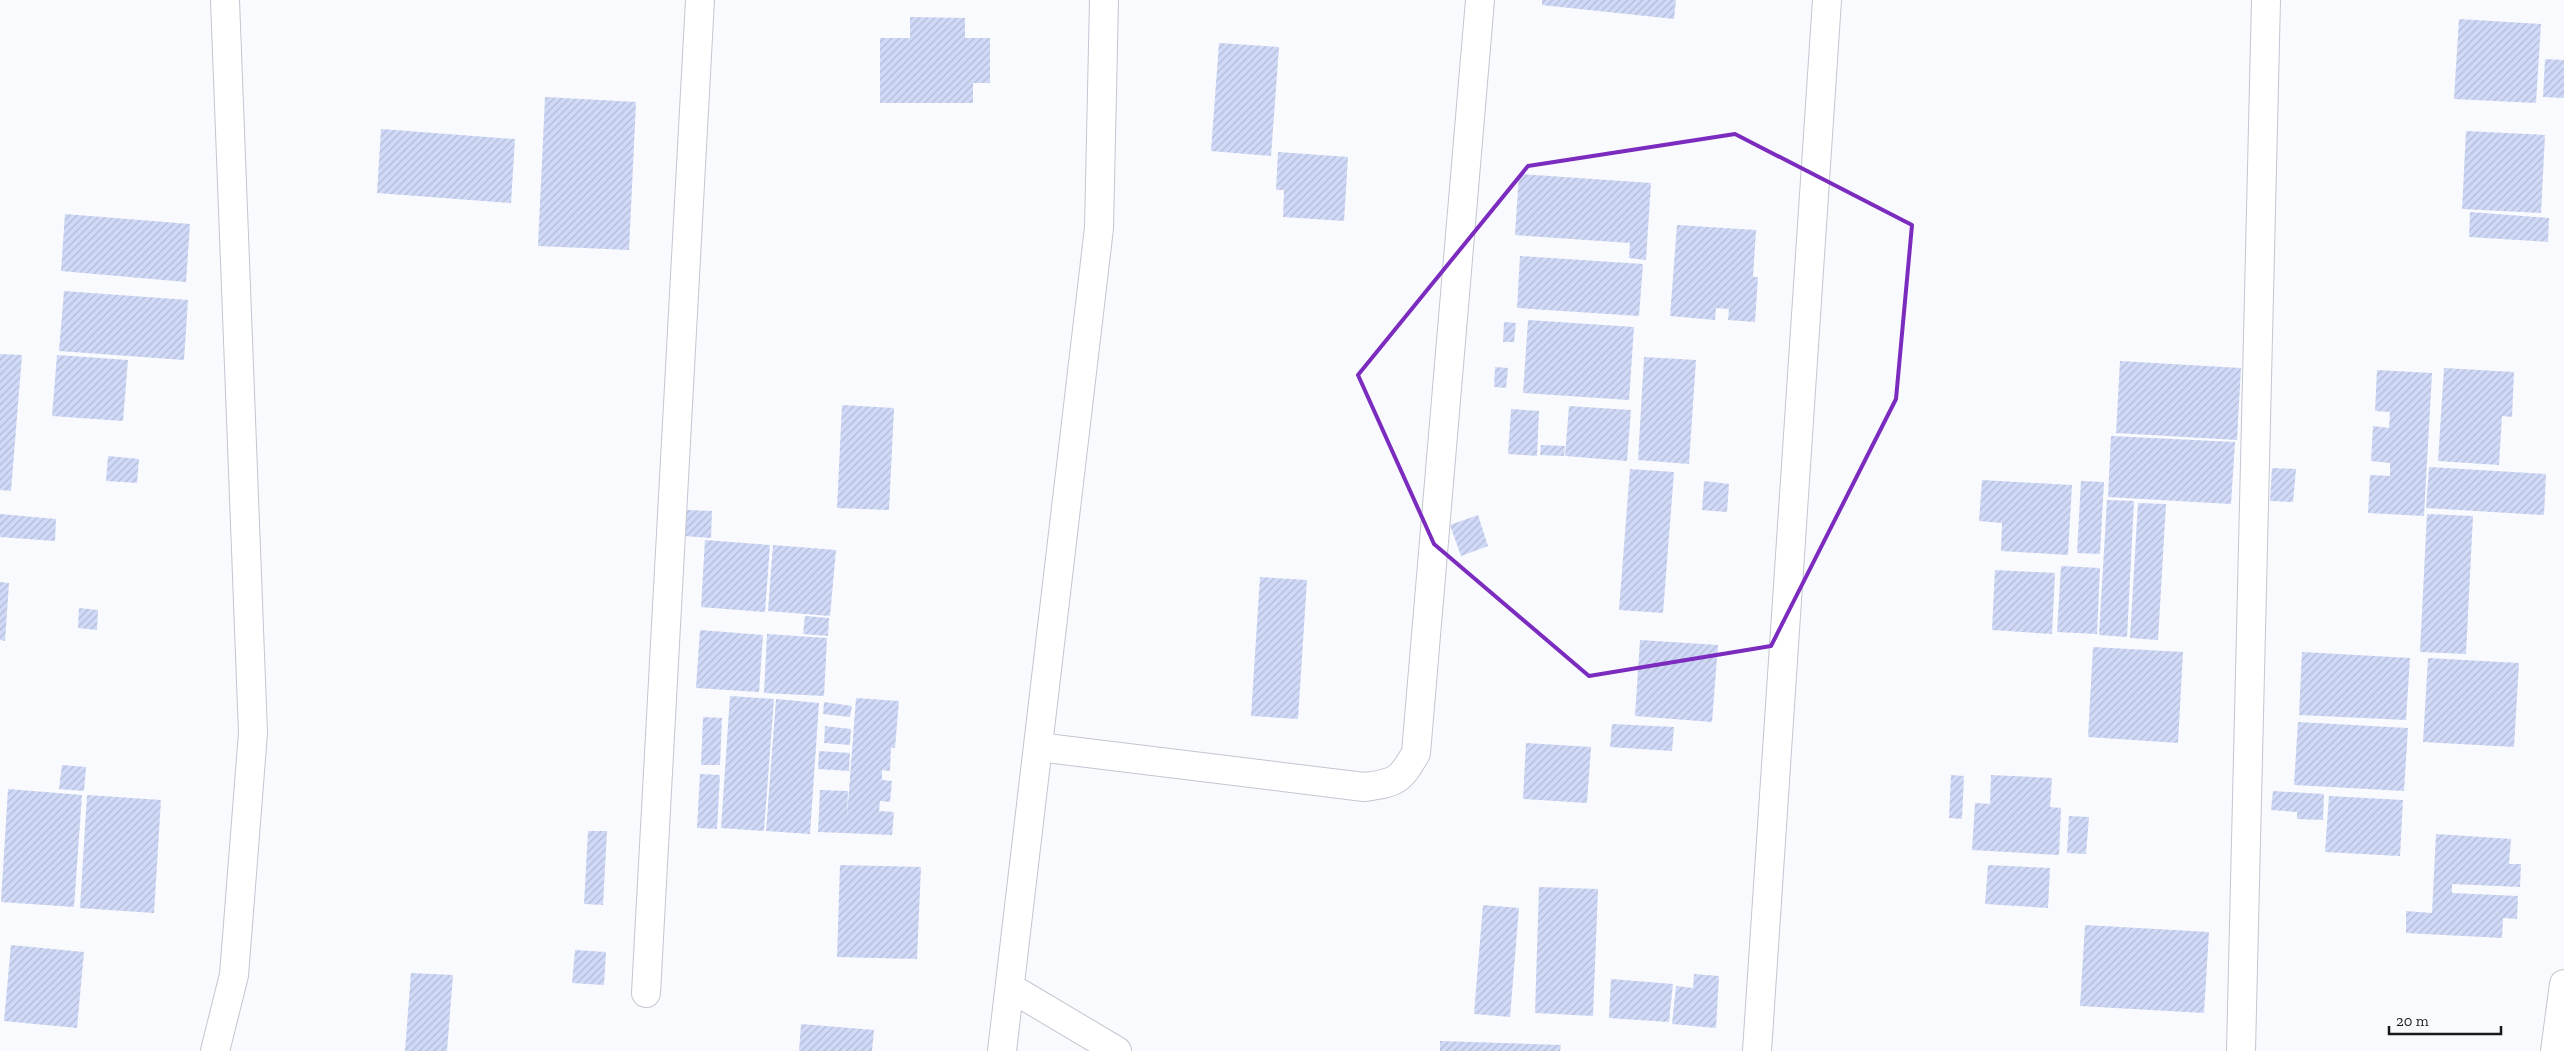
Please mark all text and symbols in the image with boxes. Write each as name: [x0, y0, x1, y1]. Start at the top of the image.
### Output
scale bar: [2389, 1004, 2502, 1036]
text: 20 m: [2396, 1012, 2429, 1030]

